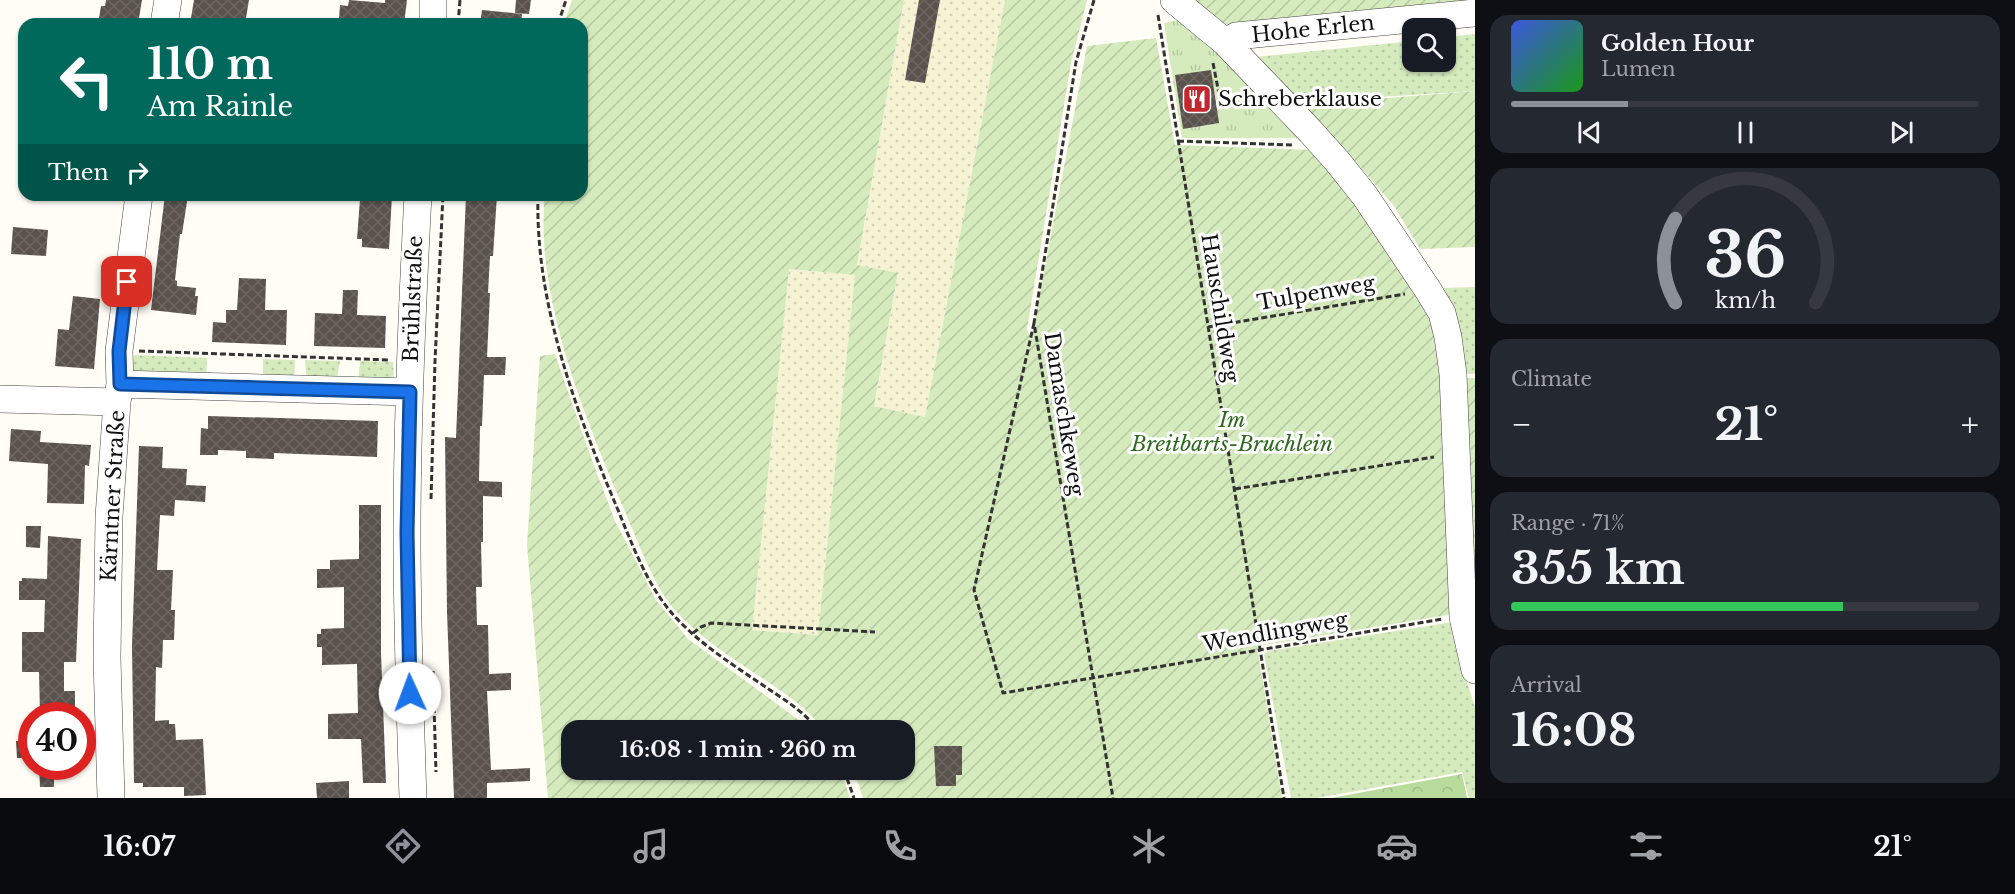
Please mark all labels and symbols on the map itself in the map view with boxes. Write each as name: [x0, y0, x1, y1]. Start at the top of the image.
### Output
street label: Hohe Erlen: [1250, 10, 1376, 48]
restaurant icon: Schreberklause: [1181, 83, 1213, 115]
place label: Schreberklause: [1218, 86, 1382, 112]
street label: Hauschildweg: [1195, 232, 1245, 385]
street label: Brühlstraße: [398, 235, 428, 363]
pin: [101, 256, 152, 307]
street label: Tulpenweg: [1255, 270, 1377, 316]
street label: Damaschkeweg: [1038, 330, 1090, 498]
park label: Im Breitbarts-Bruchlein: [1130, 407, 1333, 457]
street label: Kärntner Straße: [96, 410, 130, 582]
street label: Wendlingweg: [1199, 606, 1350, 658]
position arrow: [378, 661, 442, 725]
speed limit sign: 40: [18, 702, 96, 780]

